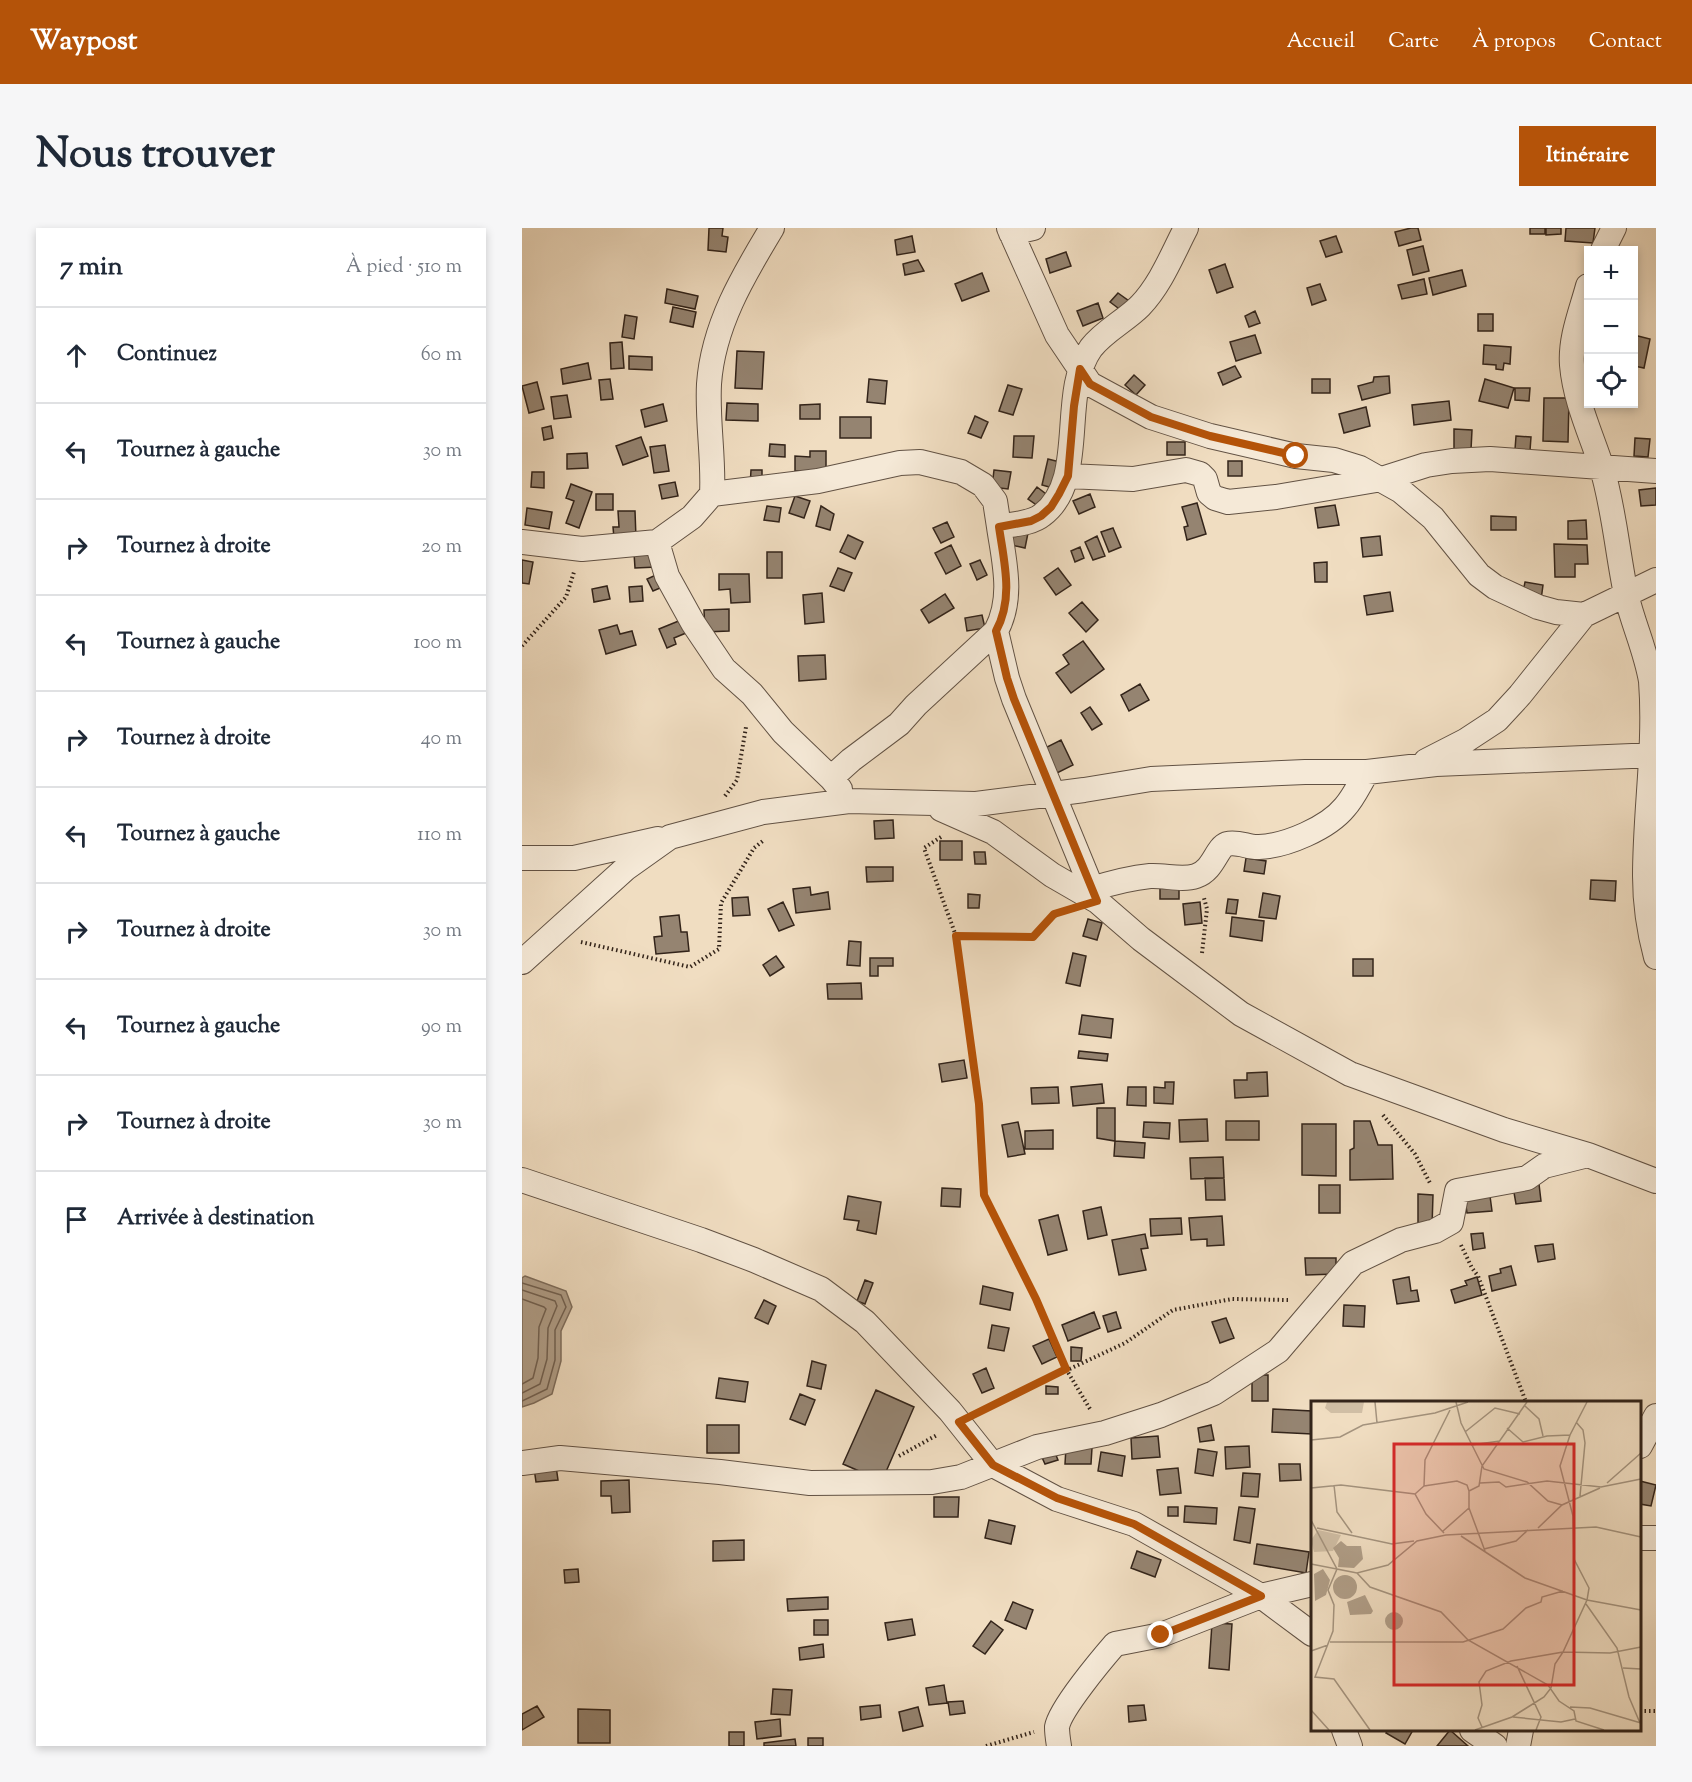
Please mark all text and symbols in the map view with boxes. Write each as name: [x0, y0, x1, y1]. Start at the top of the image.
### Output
text: Waypost: [30, 22, 137, 62]
text: Accueil: [1287, 27, 1355, 57]
text: Carte: [1388, 27, 1439, 57]
text: À propos: [1472, 27, 1556, 57]
text: Contact: [1589, 27, 1662, 57]
text: Nous trouver: [36, 126, 275, 186]
button: Itinéraire: [1519, 126, 1656, 186]
map controls: [1584, 246, 1638, 408]
button: +: [1584, 246, 1638, 300]
text: 7 min: [60, 249, 123, 286]
text: À pied · 510 m: [346, 253, 462, 282]
button: −: [1584, 300, 1638, 354]
icon: ahead: [60, 339, 93, 372]
text: Continuez: [117, 339, 217, 371]
text: 60 m: [421, 341, 462, 370]
button: locate: [1584, 354, 1638, 408]
icon: left: [60, 435, 93, 468]
text: Tournez à gauche: [117, 435, 280, 467]
text: 30 m: [423, 437, 462, 466]
route start: [1282, 442, 1308, 468]
icon: right: [60, 531, 93, 564]
text: Tournez à droite: [117, 531, 271, 563]
text: 20 m: [421, 533, 462, 562]
icon: left: [60, 627, 93, 660]
text: Tournez à gauche: [117, 627, 280, 659]
text: 100 m: [413, 629, 462, 658]
icon: right: [60, 723, 93, 756]
text: Tournez à droite: [117, 723, 271, 755]
text: 40 m: [421, 725, 462, 754]
icon: left: [60, 819, 93, 852]
text: Tournez à gauche: [117, 819, 280, 851]
text: 110 m: [417, 821, 462, 850]
icon: right: [60, 915, 93, 948]
text: Tournez à droite: [117, 915, 271, 947]
text: 30 m: [423, 917, 462, 946]
icon: left: [60, 1011, 93, 1044]
text: Tournez à gauche: [117, 1011, 280, 1043]
text: 90 m: [421, 1013, 462, 1042]
icon: right: [60, 1107, 93, 1140]
text: Tournez à droite: [117, 1107, 271, 1139]
text: 30 m: [423, 1109, 462, 1138]
icon: arrive: [60, 1203, 93, 1236]
text: Arrivée à destination: [117, 1203, 314, 1235]
inset map: [1311, 1401, 1641, 1731]
route end: [1147, 1621, 1173, 1647]

